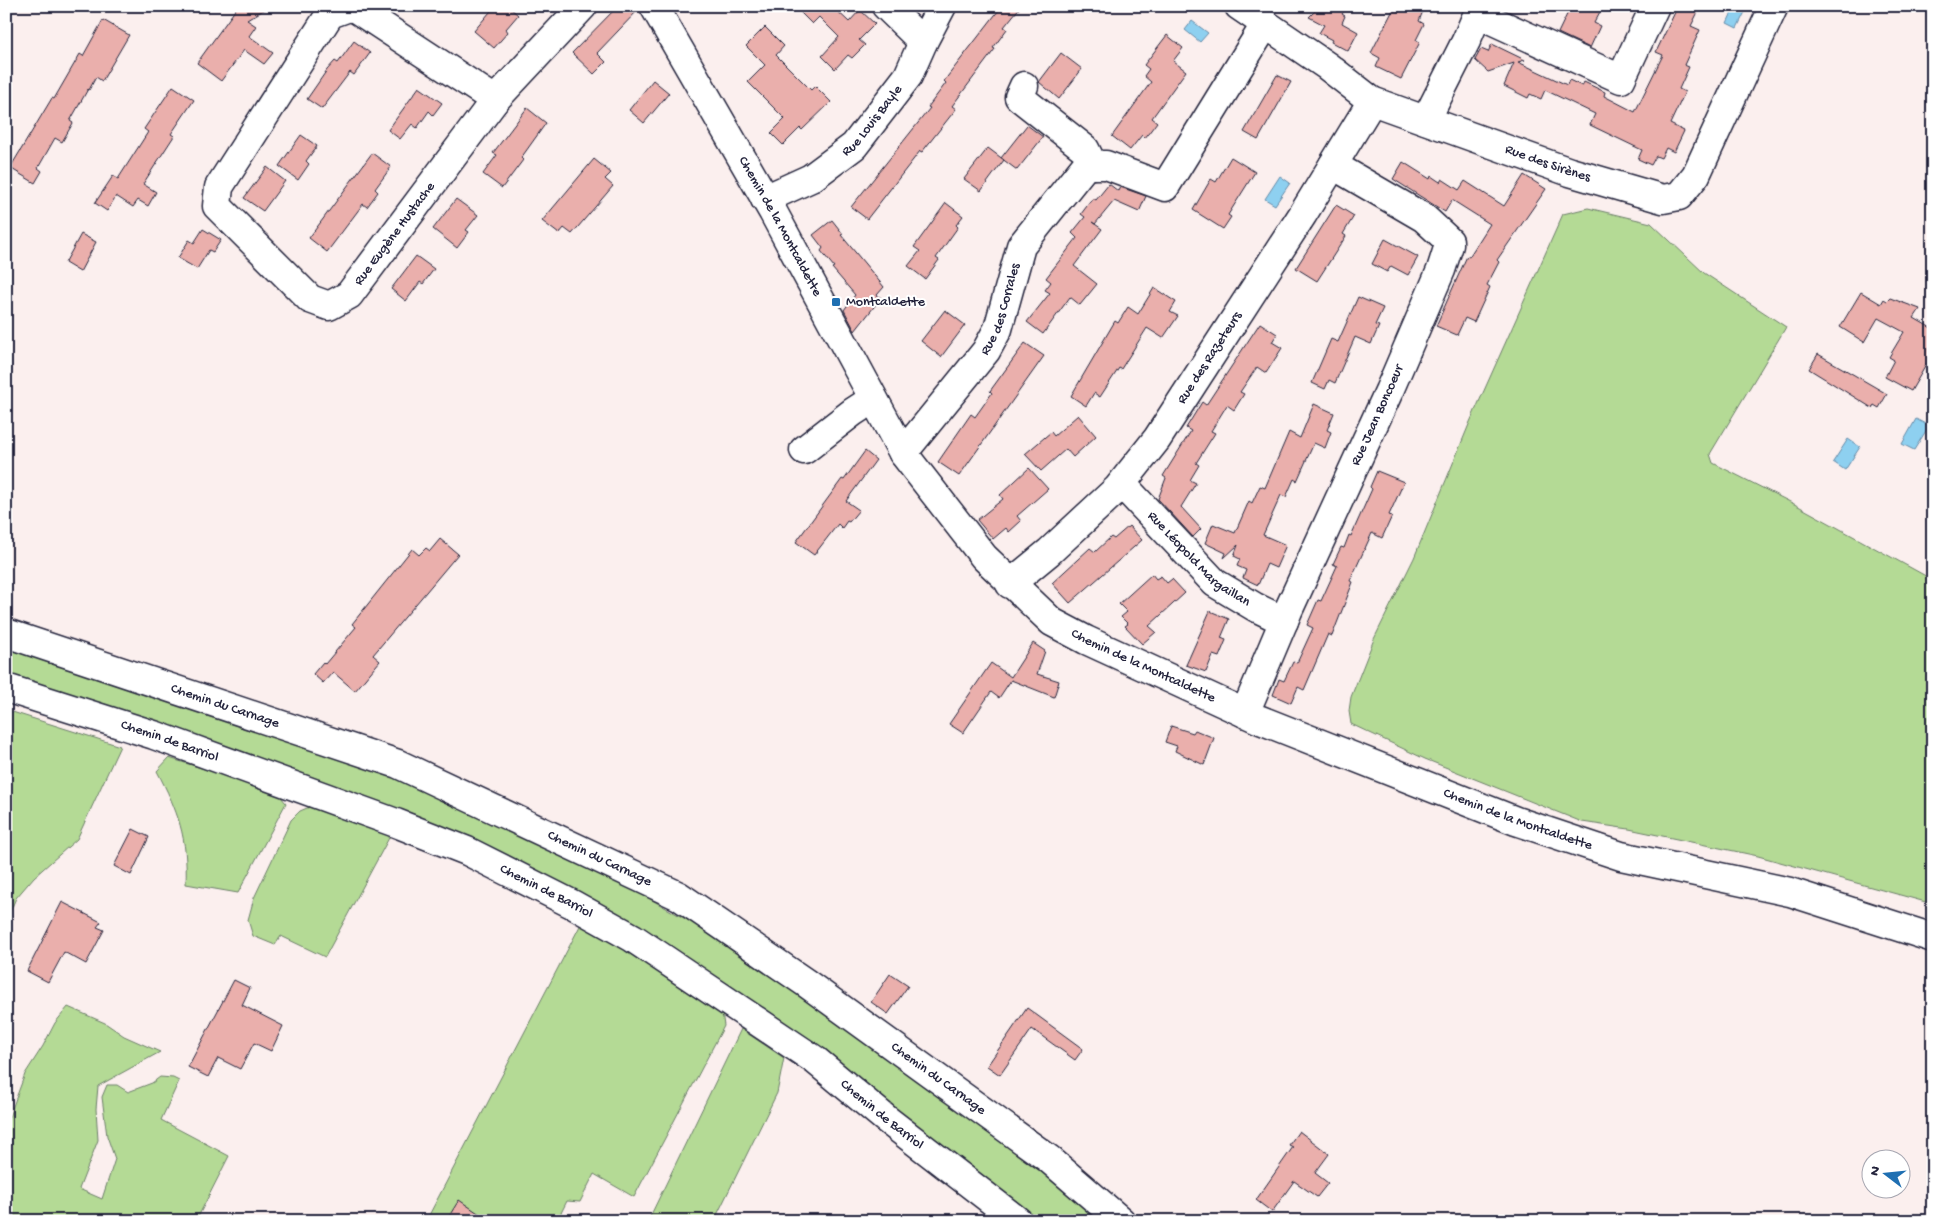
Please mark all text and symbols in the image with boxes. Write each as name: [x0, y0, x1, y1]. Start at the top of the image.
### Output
street label: Rue Louis Bayle: [839, 81, 907, 160]
street label: Rue des Sirènes: [1503, 141, 1593, 186]
street label: Chemin de la Montcaldette: [734, 154, 826, 300]
street label: Rue Eugène Hustache: [350, 178, 439, 289]
street label: Rue des Corrales: [977, 261, 1024, 359]
place label: Montcaldette: [846, 294, 926, 311]
marker: Montcaldette: [830, 296, 842, 308]
street label: Rue des Razeteurs: [1174, 308, 1246, 407]
street label: Rue Jean Boncoeur: [1347, 361, 1408, 468]
street label: Rue Léopold Margaillan: [1144, 508, 1254, 611]
street label: Chemin de la Montcaldette: [1068, 625, 1219, 707]
street label: Chemin du Carnage: [169, 680, 282, 732]
street label: Chemin de Barriol: [119, 716, 221, 766]
street label: Chemin de la Montcaldette: [1441, 785, 1595, 855]
street label: Chemin du Carnage: [545, 827, 655, 891]
street label: Chemin de Barriol: [497, 860, 596, 922]
street label: Chemin du Carnage: [887, 1039, 990, 1119]
street label: Chemin de Barriol: [837, 1076, 927, 1153]
north arrow: [1862, 1150, 1912, 1200]
text: N: [1866, 1164, 1885, 1178]

